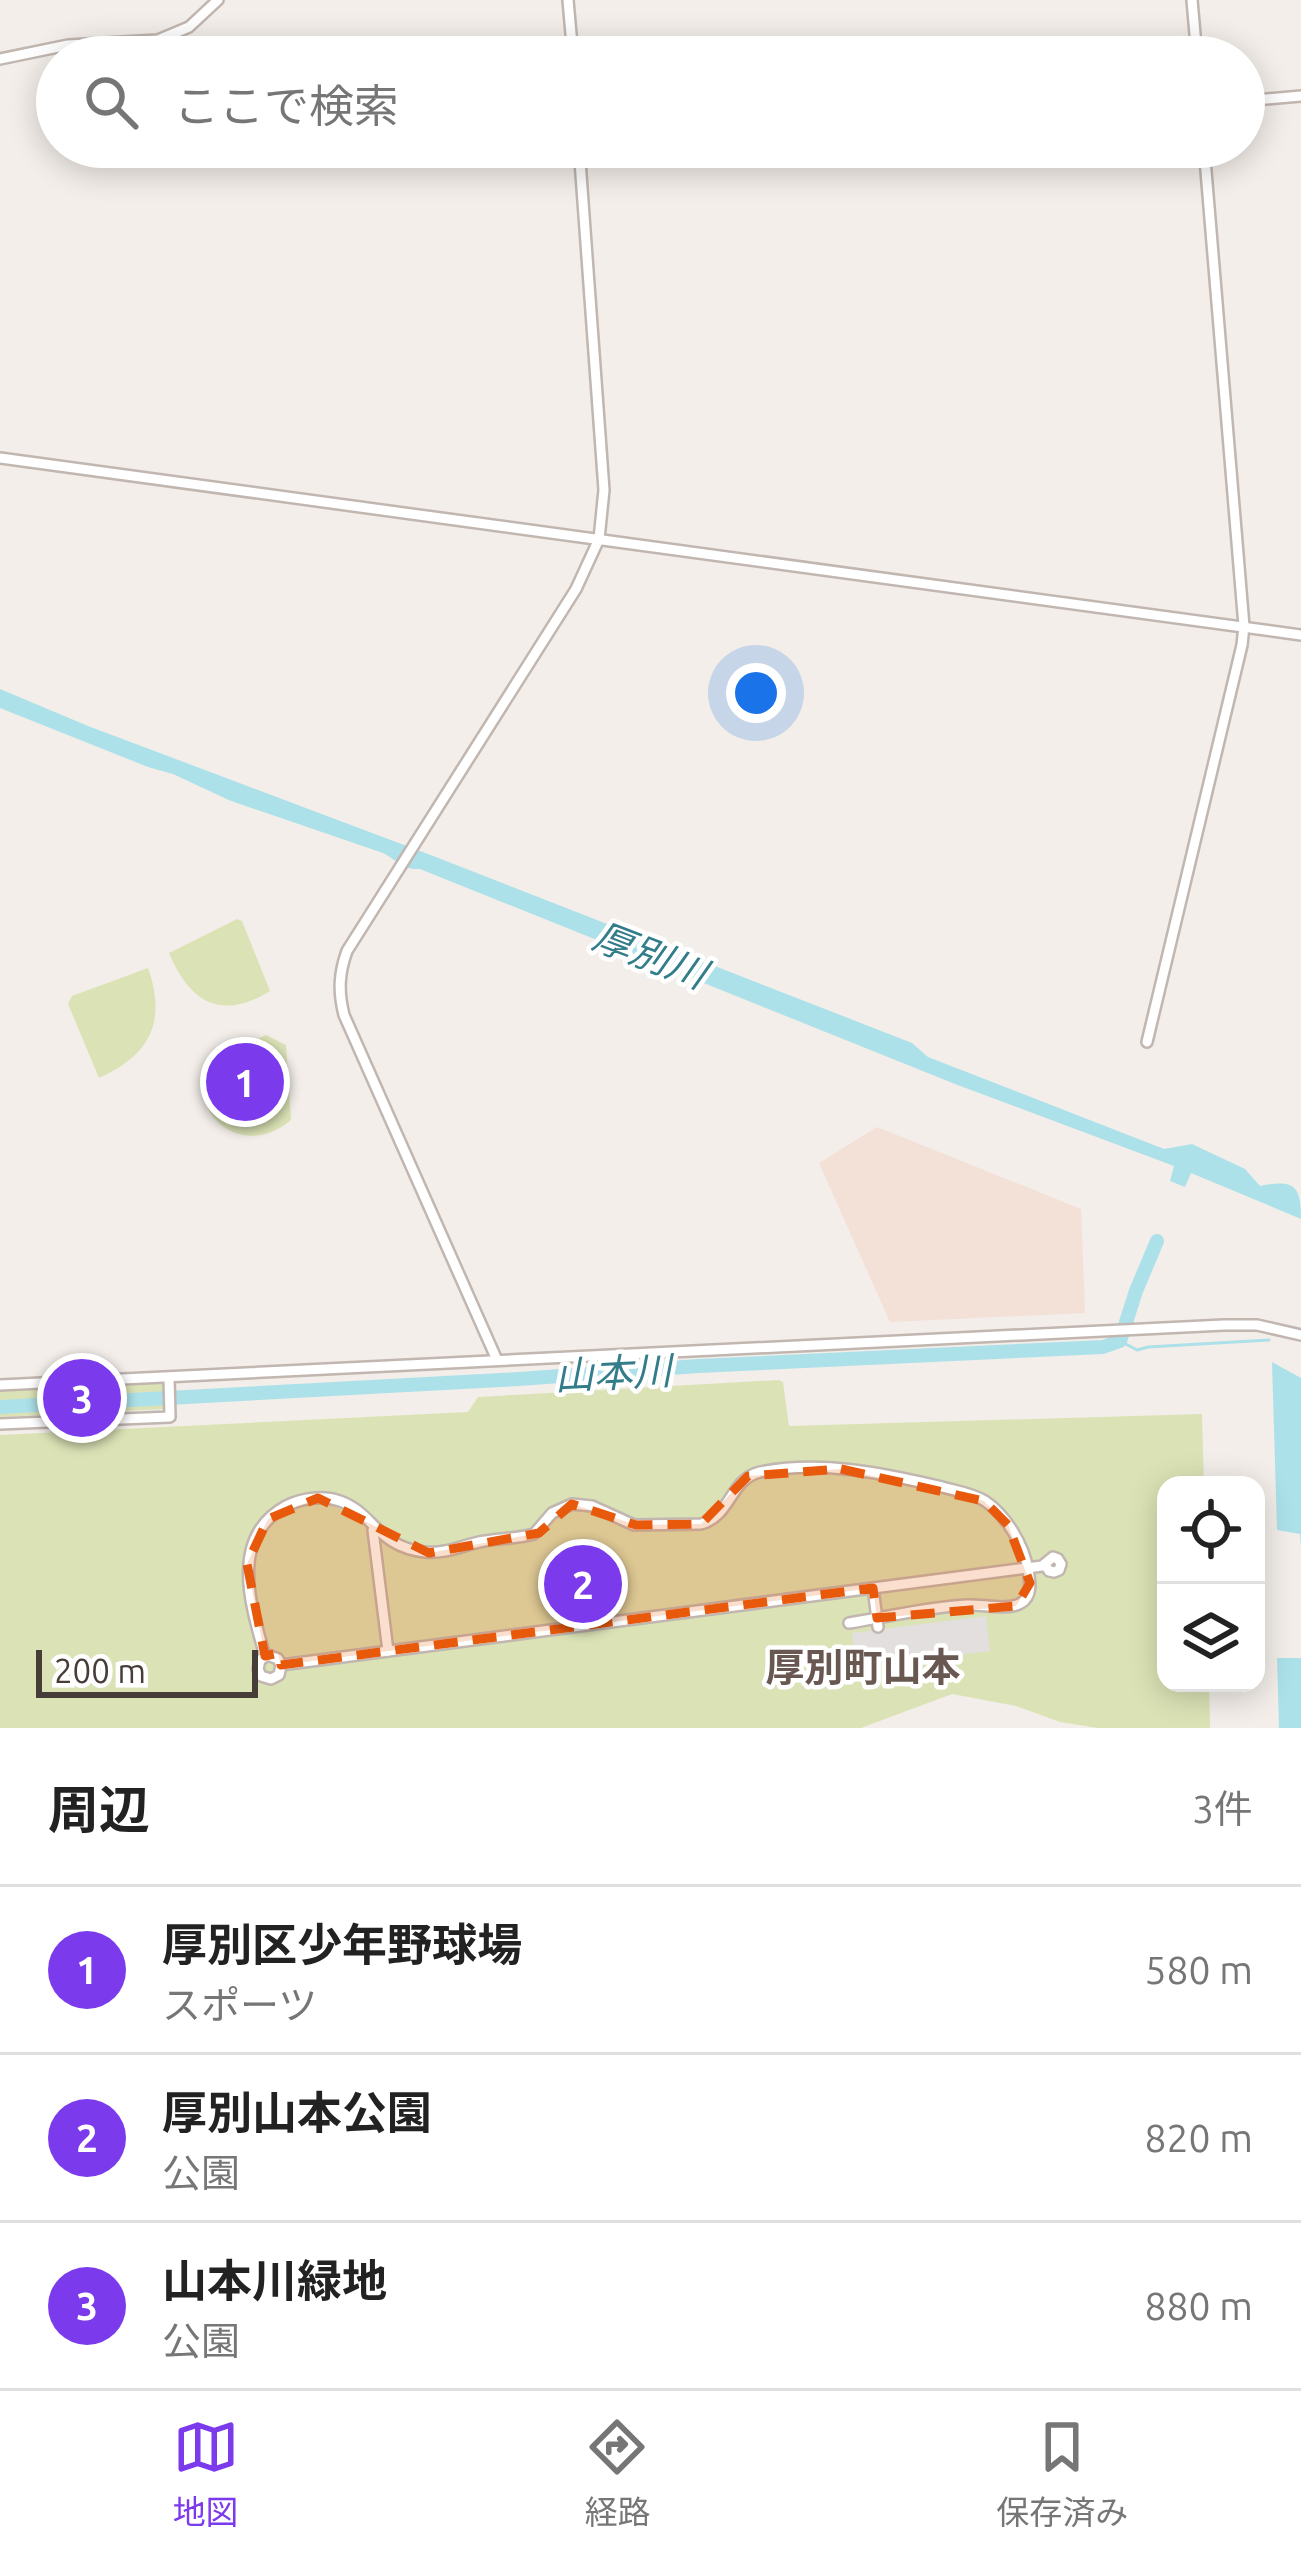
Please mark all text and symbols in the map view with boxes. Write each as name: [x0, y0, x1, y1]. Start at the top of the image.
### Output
search box: [36, 36, 1265, 168]
icon: search: [78, 69, 144, 135]
text: ここで検索: [174, 80, 399, 131]
your location: [726, 663, 786, 723]
water label: 厚別川: [588, 913, 716, 997]
pin: 1: [206, 1037, 284, 1127]
water label: 山本川: [553, 1348, 677, 1397]
pin: 3: [43, 1353, 121, 1443]
map controls: [1157, 1476, 1265, 1692]
button: locate: [1157, 1476, 1265, 1584]
pin: 2: [544, 1539, 622, 1629]
button: layers: [1157, 1584, 1265, 1692]
scale bar: [36, 1644, 258, 1697]
district label: 厚別町山本: [765, 1645, 961, 1688]
text: 200 m: [54, 1652, 146, 1689]
text: 周辺: [48, 1780, 150, 1838]
text: 3件: [1192, 1787, 1253, 1830]
text: 厚別区少年野球場: [162, 1919, 522, 1970]
text: 1: [76, 1948, 98, 1991]
text: 580 m: [1144, 1948, 1253, 1991]
text: スポーツ: [162, 1983, 317, 2026]
text: 厚別山本公園: [162, 2087, 432, 2138]
text: 2: [76, 2116, 98, 2159]
text: 820 m: [1144, 2116, 1253, 2159]
text: 公園: [162, 2151, 240, 2194]
text: 山本川緑地: [162, 2255, 387, 2306]
text: 3: [76, 2284, 98, 2327]
text: 880 m: [1144, 2284, 1253, 2327]
text: 公園: [162, 2319, 240, 2362]
tab: 地図: [173, 2414, 239, 2534]
tab: 経路: [584, 2414, 650, 2534]
tab: 保存済み: [996, 2414, 1128, 2534]

